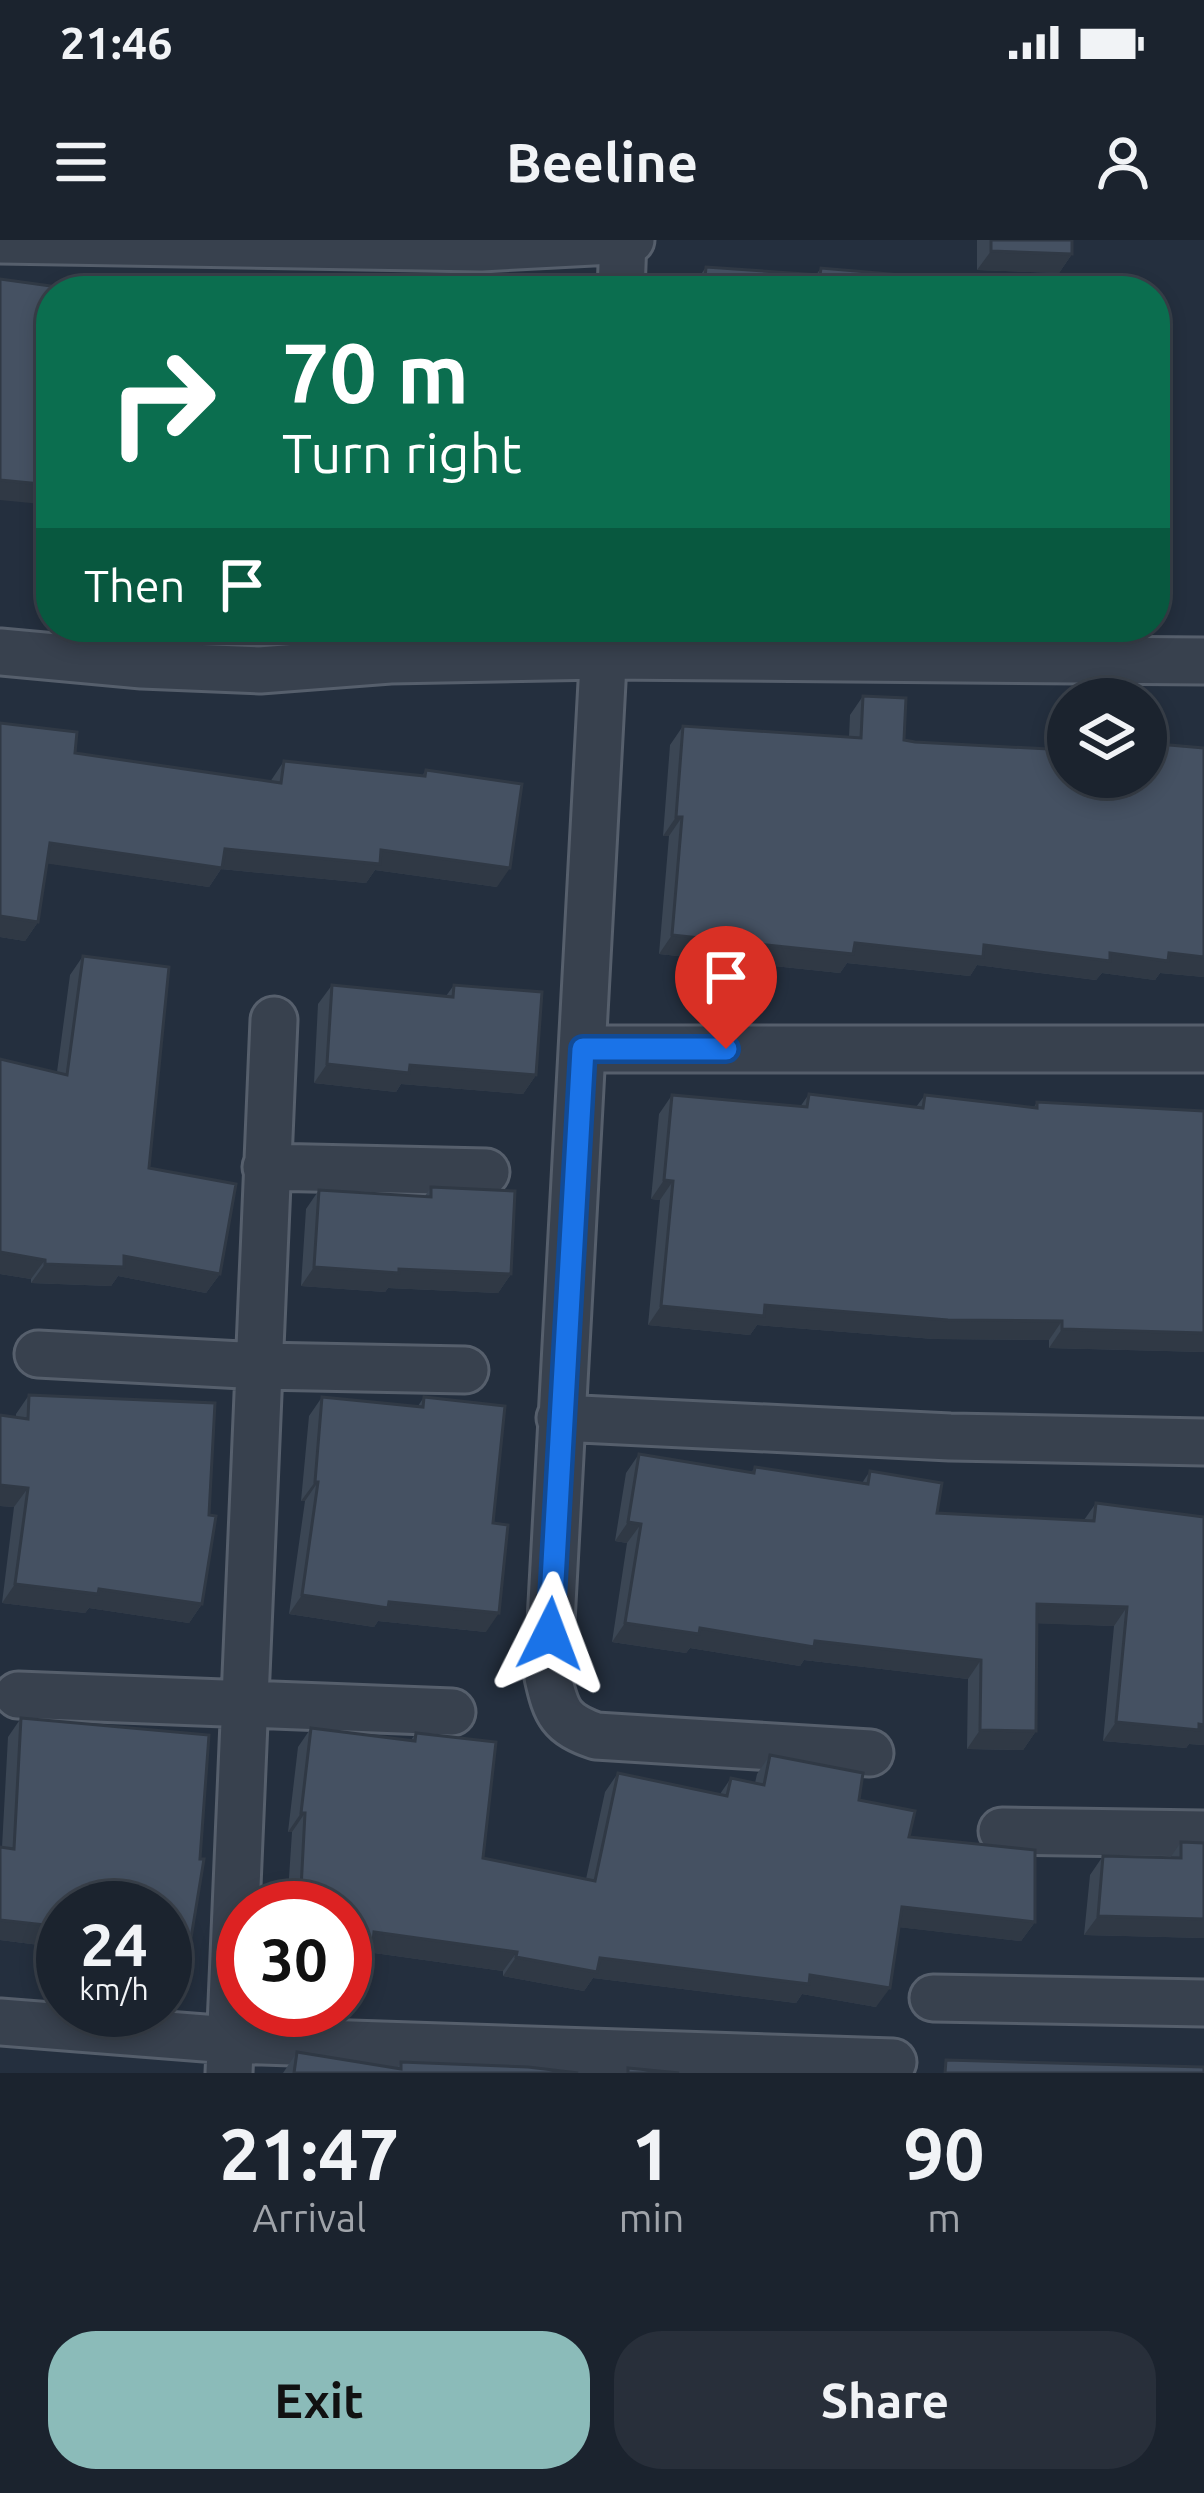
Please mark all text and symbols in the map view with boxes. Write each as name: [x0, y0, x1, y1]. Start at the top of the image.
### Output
text: 21:46: [60, 17, 173, 68]
icon: menu: [48, 129, 114, 195]
icon: person: [1090, 129, 1156, 195]
text: Beeline: [506, 132, 698, 192]
icon: right: [84, 324, 240, 480]
text: 70 m: [282, 325, 469, 419]
text: Turn right: [282, 423, 522, 483]
icon: arrive: [209, 552, 275, 618]
text: Then: [84, 560, 185, 611]
map controls: [1047, 678, 1167, 798]
button: layers: [1047, 678, 1167, 798]
pin: [675, 926, 777, 1049]
icon: arrive: [693, 944, 759, 1010]
position arrow: [487, 1571, 613, 1697]
speed limit sign: 30: [216, 1881, 372, 2037]
text: 24: [80, 1910, 148, 1977]
text: km/h: [79, 1972, 149, 2006]
text: 21:47: [219, 2113, 399, 2194]
text: 1: [631, 2113, 672, 2194]
text: 90: [903, 2113, 985, 2194]
text: Arrival: [253, 2196, 366, 2239]
text: min: [619, 2196, 684, 2239]
text: m: [927, 2196, 961, 2239]
button: Exit: [48, 2331, 590, 2469]
button: Share: [614, 2331, 1156, 2469]

